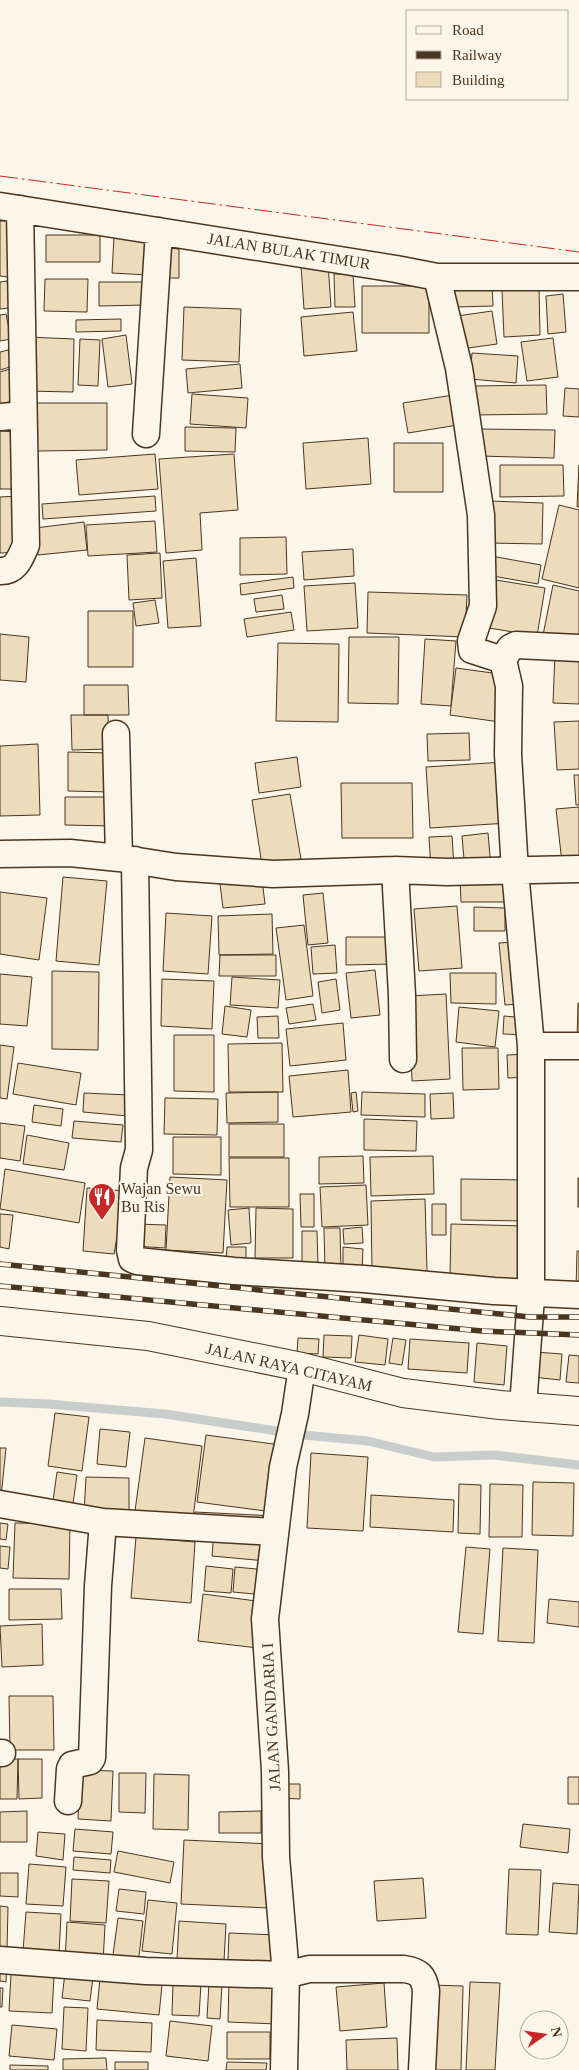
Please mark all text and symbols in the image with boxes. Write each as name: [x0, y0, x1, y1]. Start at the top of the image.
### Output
legend: [406, 10, 569, 100]
text: Road: [452, 22, 484, 38]
text: Railway: [452, 47, 502, 63]
text: Building: [452, 72, 505, 88]
street label: JALAN BULAK TIMUR: [206, 230, 372, 272]
place label: Wajan Sewu Bu Ris: [121, 1180, 201, 1215]
restaurant icon: Wajan Sewu Bu Ris: [87, 1182, 117, 1221]
street label: JALAN RAYA CITAYAM: [204, 1340, 374, 1394]
street label: JALAN GANDARIA I: [259, 1642, 283, 1792]
north arrow: [519, 2010, 569, 2060]
text: N: [548, 2026, 565, 2039]

